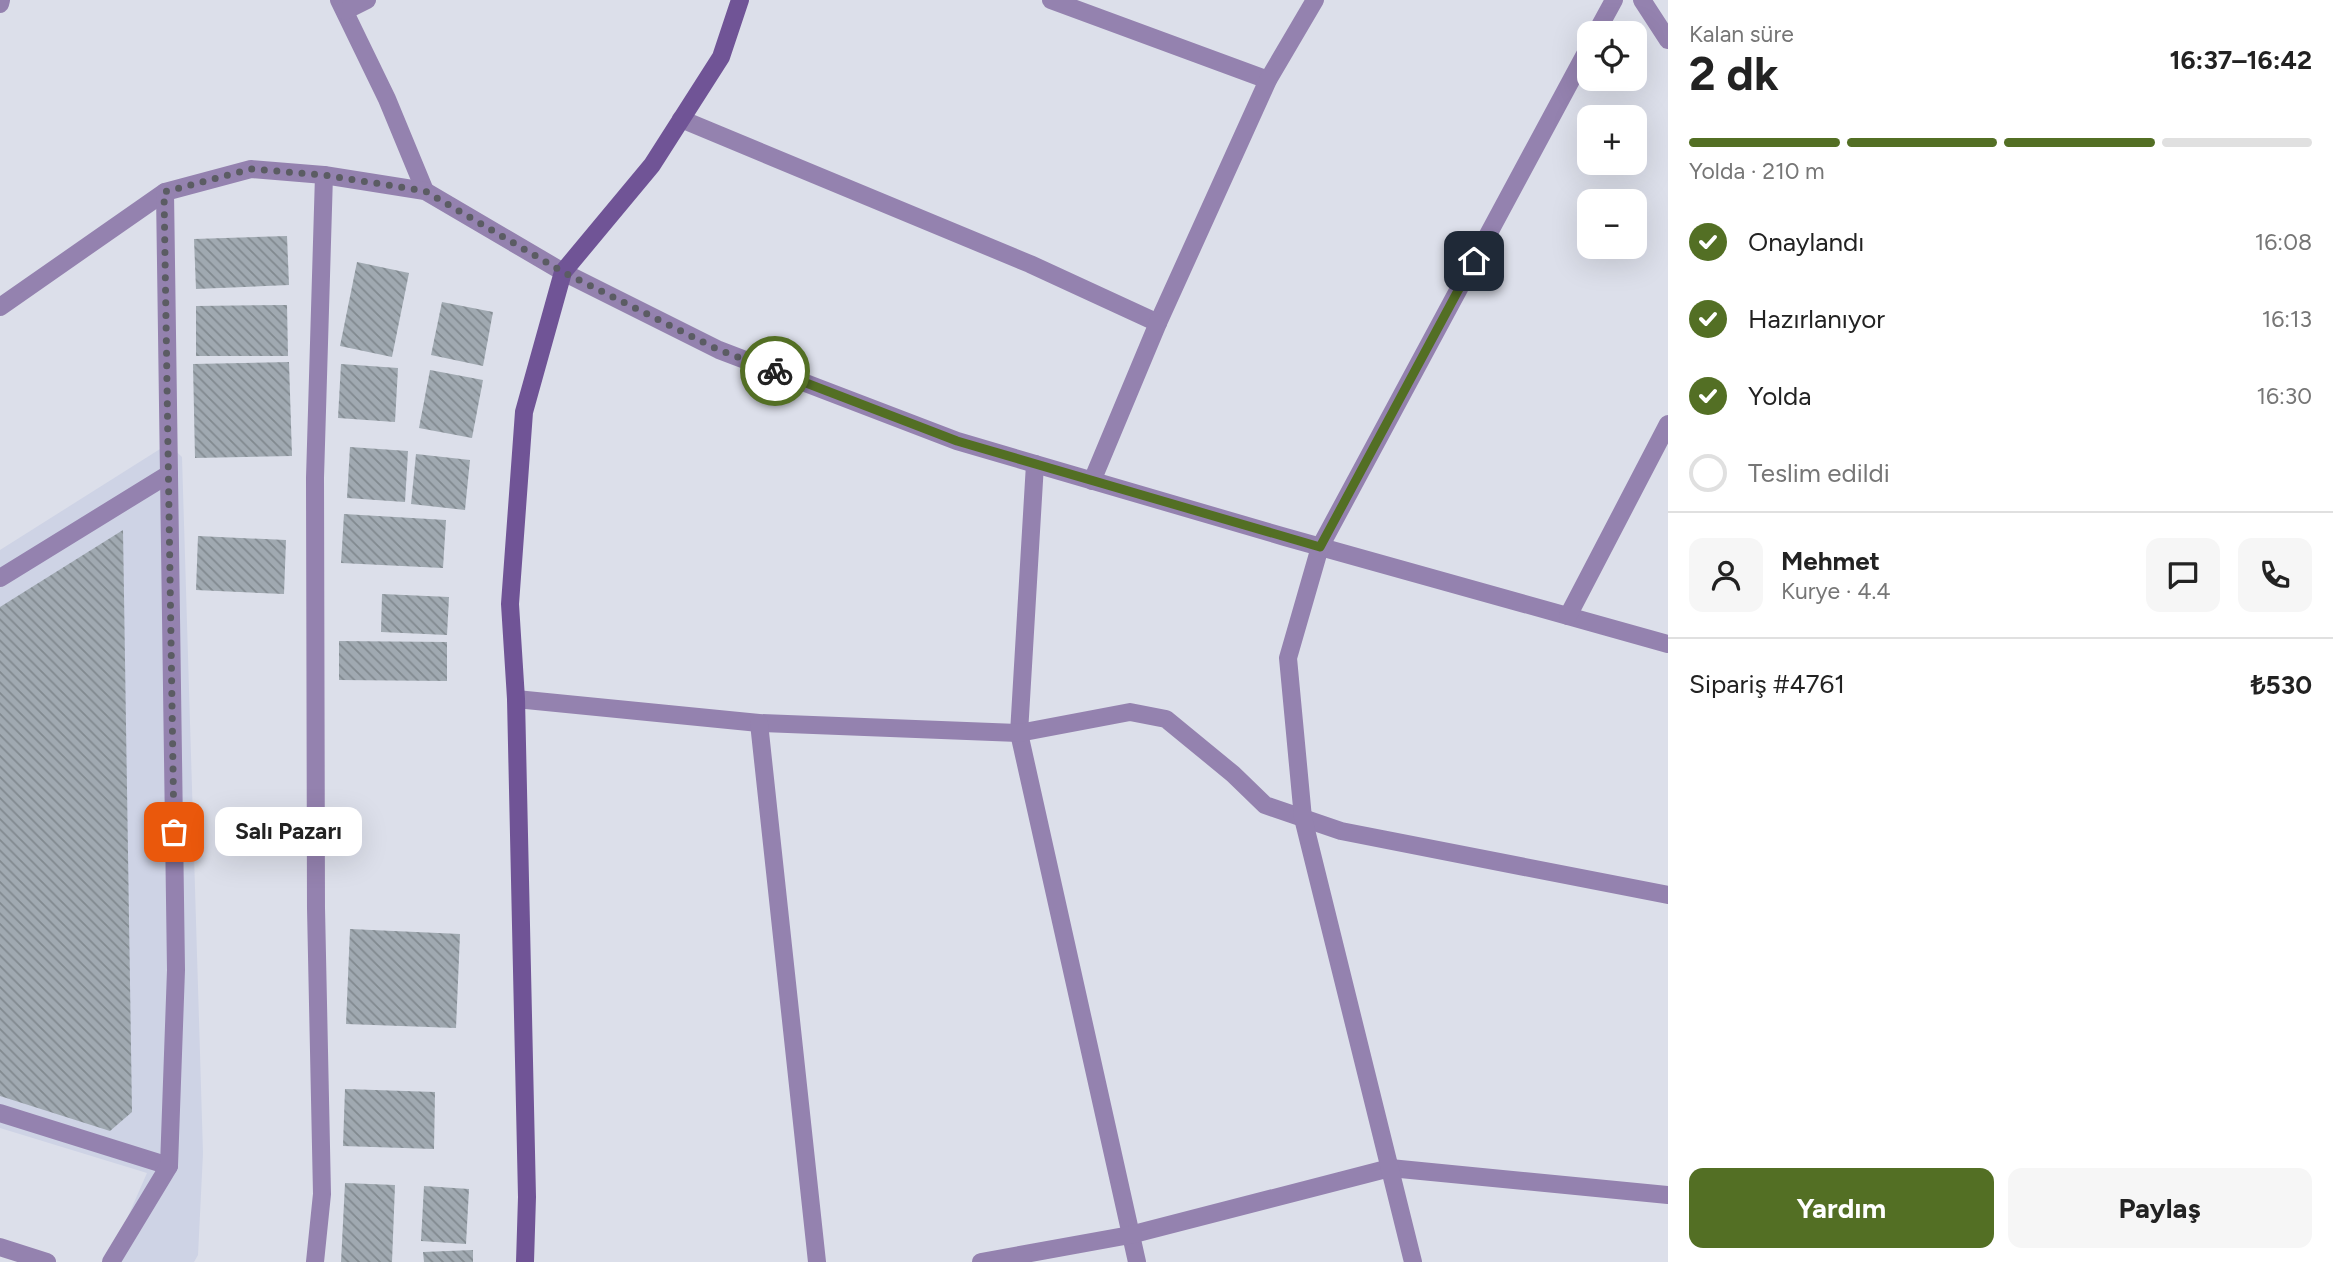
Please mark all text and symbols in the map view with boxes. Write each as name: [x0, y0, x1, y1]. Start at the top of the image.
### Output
text: Kalan süre: [1689, 20, 1794, 48]
map controls: [1577, 21, 1647, 259]
button: locate: [1577, 21, 1647, 91]
text: 16:37–16:42: [2170, 44, 2312, 76]
text: 2 dk: [1689, 46, 1779, 102]
button: +: [1577, 105, 1647, 175]
text: Yolda · 210 m: [1689, 157, 1825, 185]
button: −: [1577, 189, 1647, 259]
icon: check: [1689, 223, 1727, 261]
text: Onaylandı: [1748, 226, 1864, 258]
text: 16:08: [2255, 228, 2312, 256]
pin: [1444, 231, 1504, 291]
icon: home: [1455, 242, 1493, 280]
icon: check: [1689, 300, 1727, 338]
text: Hazırlanıyor: [1748, 303, 1885, 335]
text: 16:13: [2262, 305, 2312, 333]
courier: [740, 336, 810, 406]
icon: bike: [756, 352, 794, 390]
icon: check: [1689, 377, 1727, 415]
text: Yolda: [1748, 380, 1811, 412]
text: 16:30: [2256, 382, 2312, 410]
text: Teslim edildi: [1748, 457, 1890, 489]
button: person: [1689, 538, 1763, 612]
button: chat: [2146, 538, 2220, 612]
button: phone: [2238, 538, 2312, 612]
text: Mehmet: [1781, 545, 1880, 577]
text: Kurye · 4.4: [1781, 577, 1891, 605]
text: Sipariş #4761: [1689, 668, 1845, 700]
text: ₺530: [2251, 669, 2312, 701]
pin: [144, 802, 204, 862]
callout: Salı Pazarı: [216, 808, 363, 856]
icon: bag: [155, 813, 193, 851]
text: Salı Pazarı: [235, 817, 342, 845]
button: Yardım: [1689, 1168, 1994, 1248]
button: Paylaş: [2008, 1168, 2312, 1248]

